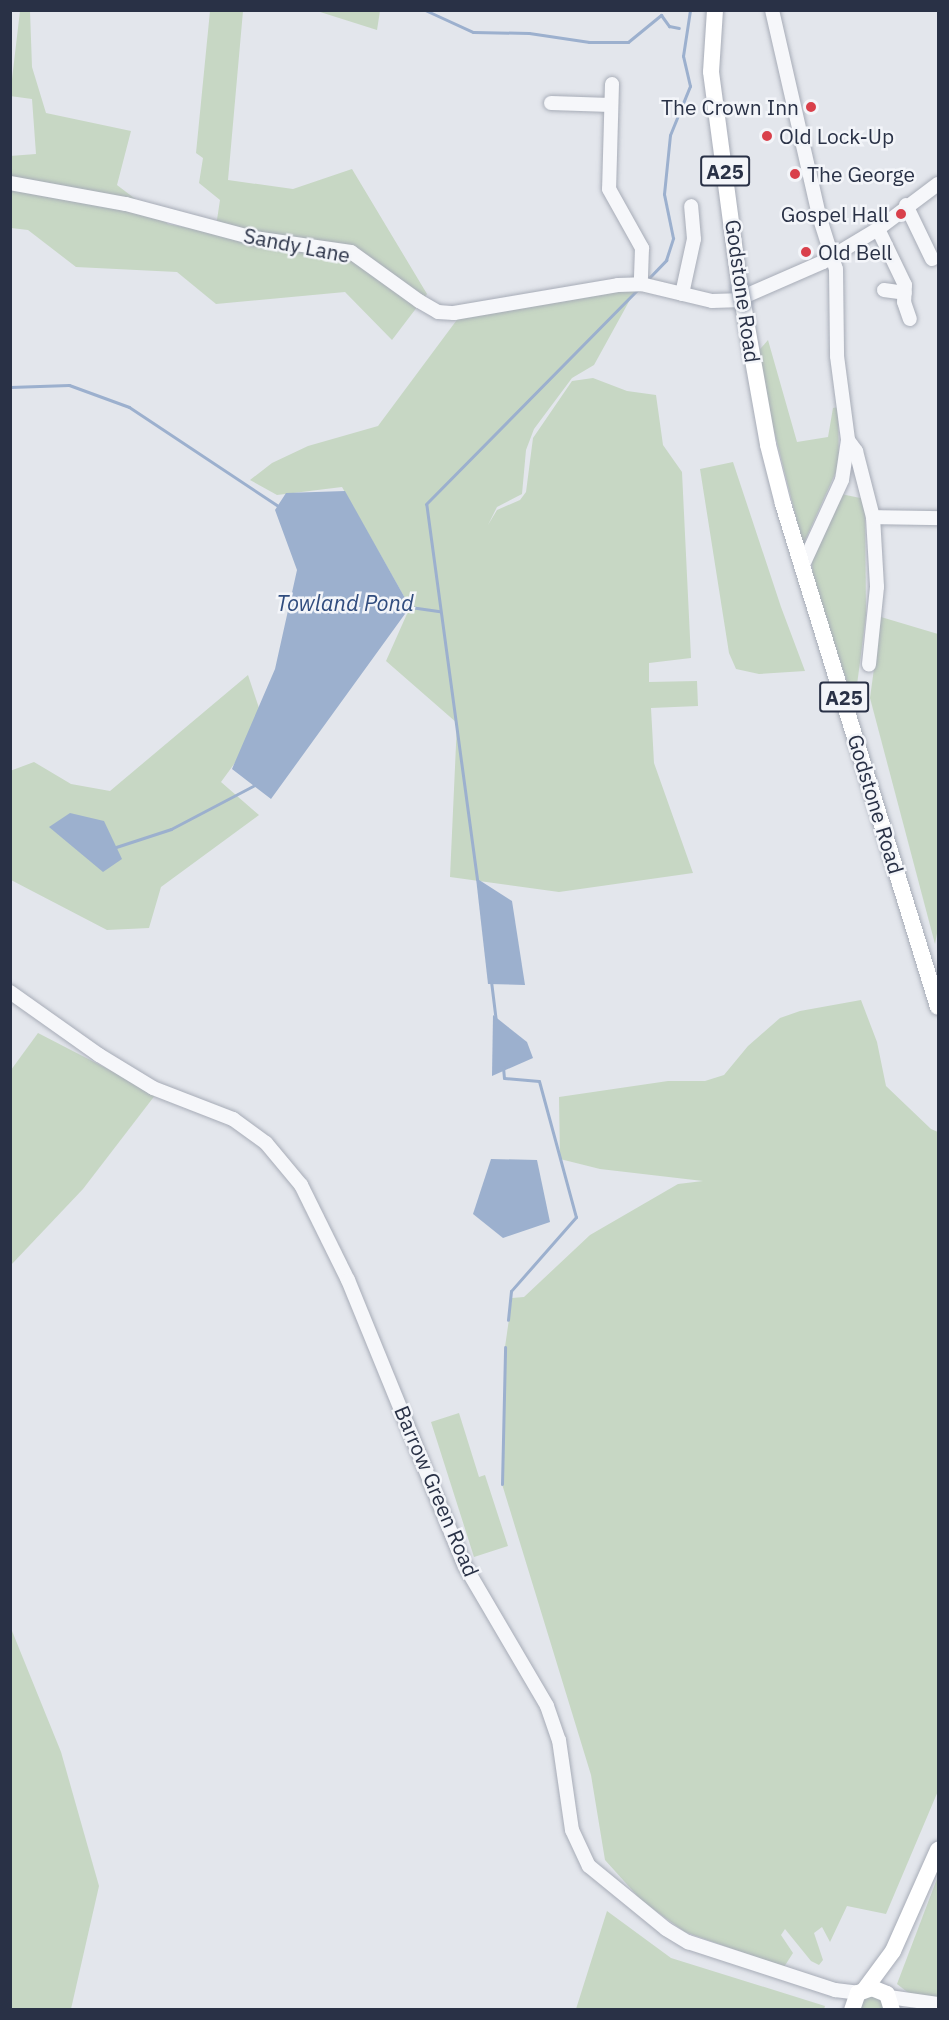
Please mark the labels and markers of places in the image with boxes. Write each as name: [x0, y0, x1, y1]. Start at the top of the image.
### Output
place label: The Crown Inn: [661, 94, 799, 120]
marker: The Crown Inn: [804, 100, 818, 114]
place label: Old Lock-Up: [779, 123, 894, 149]
marker: Old Lock-Up: [760, 129, 774, 143]
place label: The George: [807, 161, 915, 187]
marker: The George: [788, 167, 802, 181]
place label: Gospel Hall: [781, 201, 889, 227]
marker: Gospel Hall: [894, 207, 908, 221]
place label: Old Bell: [818, 239, 892, 265]
marker: Old Bell: [799, 245, 813, 259]

